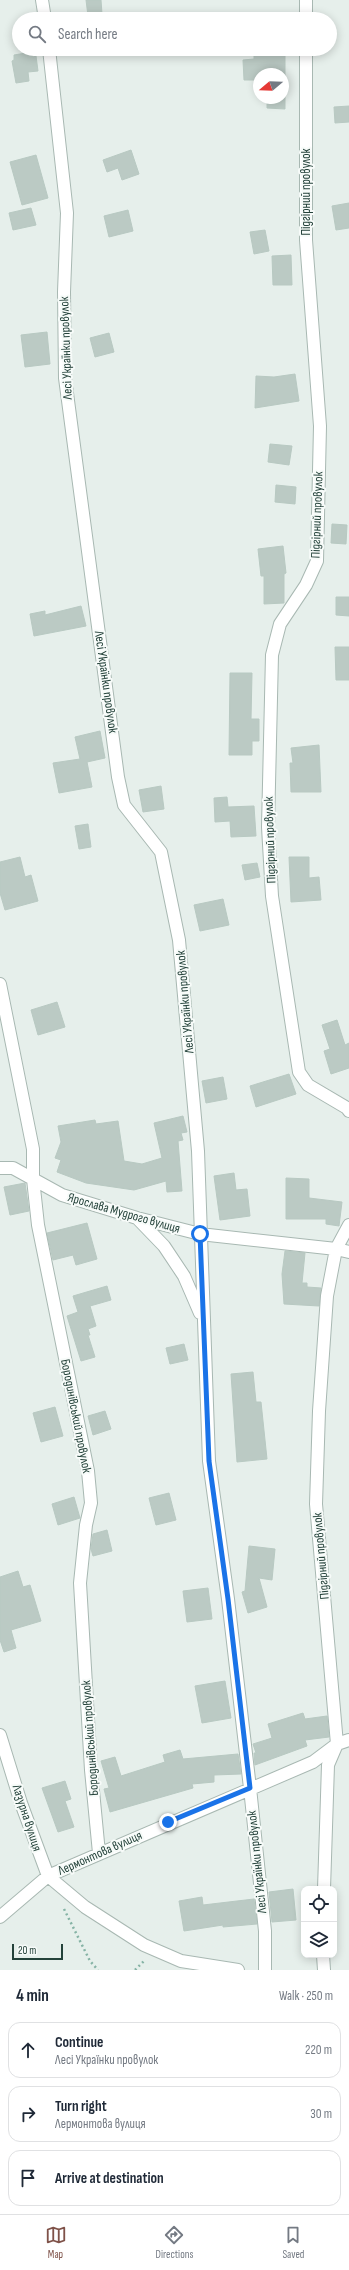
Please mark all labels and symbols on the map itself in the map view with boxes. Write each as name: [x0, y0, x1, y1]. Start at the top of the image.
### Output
north arrow: [253, 68, 289, 104]
street label: Підгірний провулок: [298, 148, 314, 235]
street label: Лесі Українки провулок: [56, 296, 76, 401]
street label: Підгірний провулок: [307, 471, 327, 559]
street label: Лесі Українки провулок: [91, 629, 121, 734]
street label: Підгірний провулок: [260, 796, 280, 884]
street label: Лесі Українки провулок: [173, 950, 198, 1055]
street label: Ярослава Мудрого вулиця: [66, 1189, 182, 1237]
route start: [191, 1225, 209, 1243]
street label: Бородинівський провулок: [57, 1358, 95, 1474]
street label: Підгірний провулок: [309, 1512, 333, 1600]
street label: Бородинівський провулок: [78, 1680, 102, 1796]
street label: Лазурна вулиця: [8, 1782, 45, 1853]
street label: Лесі Українки провулок: [244, 1810, 270, 1915]
route end: [159, 1813, 177, 1831]
street label: Лермонтова вулиця: [54, 1827, 145, 1879]
scale bar: [12, 1942, 63, 1961]

